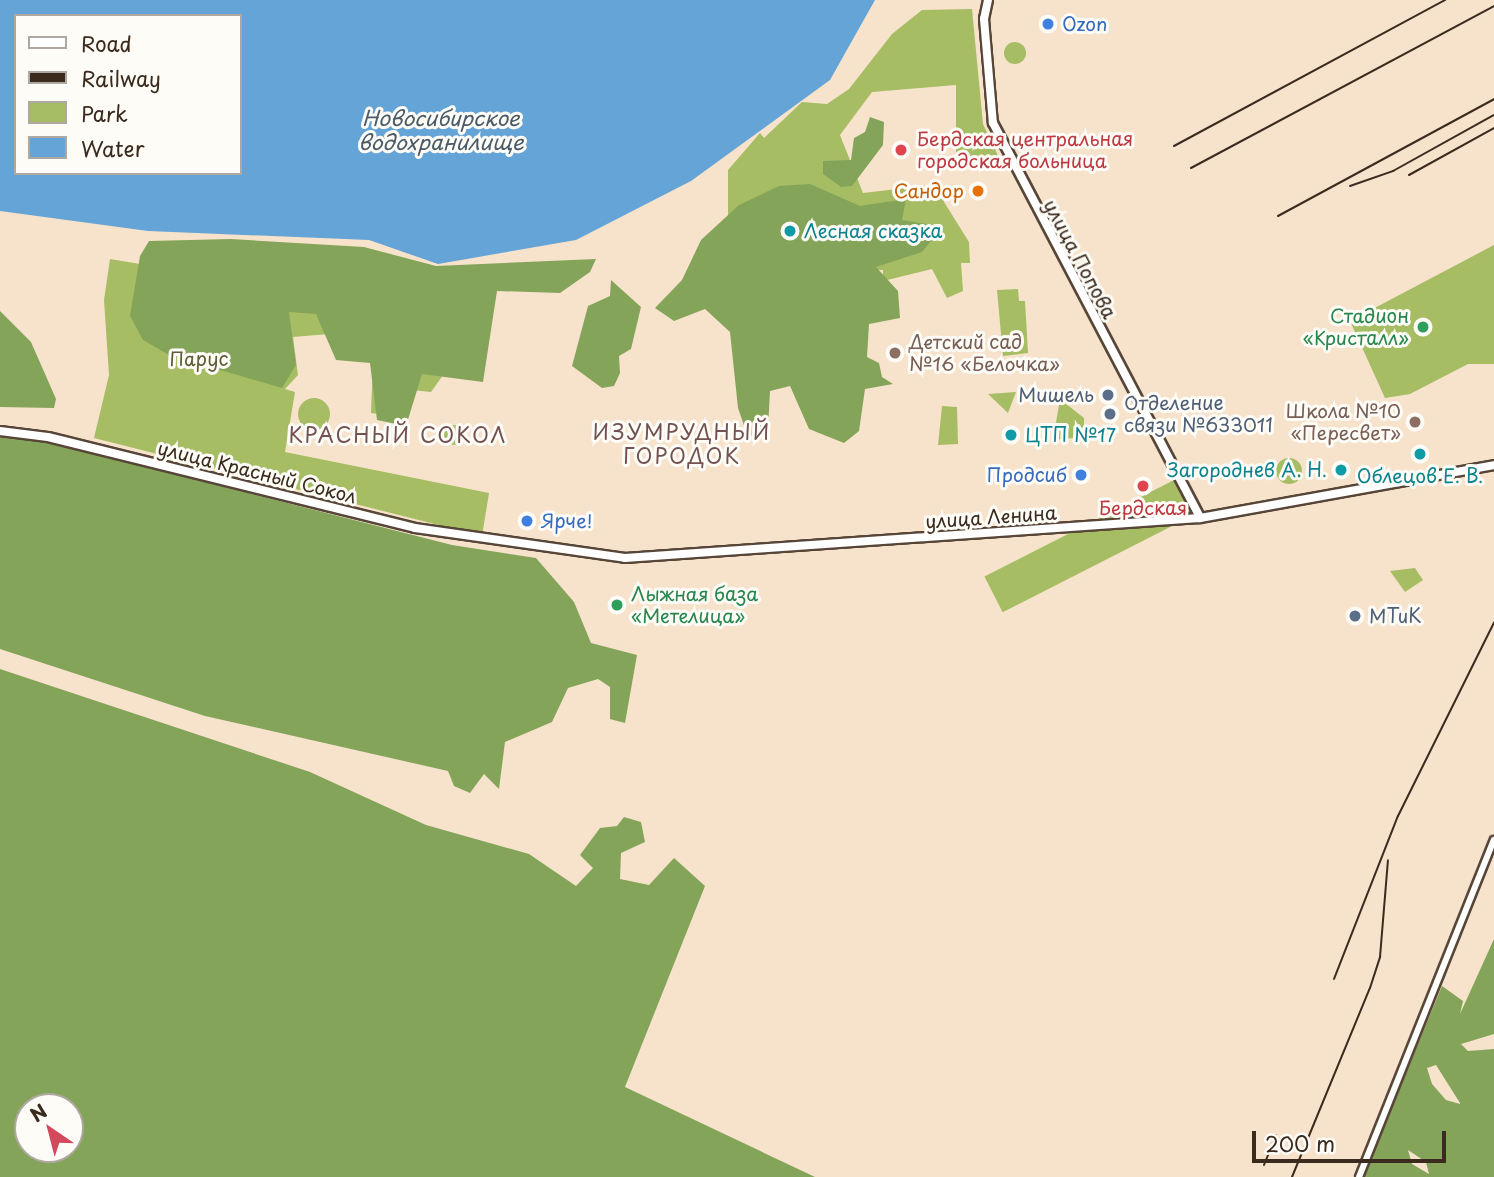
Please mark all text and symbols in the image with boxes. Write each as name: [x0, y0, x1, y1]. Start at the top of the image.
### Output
place label: Ozon: [1062, 13, 1107, 35]
legend: [14, 14, 242, 175]
marker: Ozon: [1040, 16, 1056, 32]
text: Road: [81, 27, 132, 59]
text: Railway: [81, 62, 161, 94]
text: Park: [81, 97, 128, 129]
water label: Новосибирское водохранилище: [358, 104, 524, 154]
place label: Бердская центральная городская больница: [917, 128, 1134, 172]
text: Water: [81, 132, 144, 164]
marker: Бердская центральная городская больница: [891, 140, 911, 160]
place label: Сандор: [894, 180, 964, 202]
marker: Сандор: [970, 183, 986, 199]
street label: улица Попова: [1039, 195, 1121, 323]
place label: Лесная сказка: [804, 220, 942, 242]
marker: Лесная сказка: [782, 223, 798, 239]
place label: Стадион «Кристалл»: [1303, 305, 1409, 349]
marker: Стадион «Кристалл»: [1415, 319, 1431, 335]
place label: Детский сад №16 «Белочка»: [909, 331, 1060, 375]
marker: Детский сад №16 «Белочка»: [887, 345, 903, 361]
park label: Парус: [170, 348, 228, 370]
place label: Мишель: [1018, 384, 1094, 406]
marker: Мишель: [1100, 387, 1116, 403]
place label: Отделение связи №633011: [1124, 392, 1273, 436]
place label: Школа №10 «Пересвет»: [1285, 400, 1401, 444]
marker: Отделение связи №633011: [1102, 406, 1118, 422]
marker: Школа №10 «Пересвет»: [1407, 414, 1423, 430]
district label: ИЗУМРУДНЫЙ ГОРОДОК: [595, 418, 769, 468]
district label: КРАСНЫЙ СОКОЛ: [290, 421, 506, 447]
place label: ЦТП №17: [1025, 424, 1117, 446]
marker: ЦТП №17: [1003, 427, 1019, 443]
street label: улица Красный Сокол: [154, 436, 360, 508]
marker: Облецов Е. В.: [1412, 446, 1428, 462]
place label: Загороднев А. Н.: [1167, 459, 1327, 481]
marker: Загороднев А. Н.: [1333, 462, 1349, 478]
place label: Продсиб: [987, 464, 1067, 486]
place label: Облецов Е. В.: [1357, 465, 1483, 487]
marker: Продсиб: [1073, 467, 1089, 483]
marker: Бердская: [1135, 478, 1151, 494]
place label: Бердская: [1099, 497, 1187, 519]
street label: улица Ленина: [924, 501, 1058, 533]
place label: Ярче!: [541, 510, 592, 532]
marker: Ярче!: [519, 513, 535, 529]
place label: Лыжная база «Метелица»: [631, 583, 758, 627]
marker: Лыжная база «Метелица»: [609, 597, 625, 613]
place label: МТиК: [1369, 605, 1422, 627]
marker: МТиК: [1347, 608, 1363, 624]
north arrow: [14, 1093, 84, 1163]
text: N: [24, 1097, 52, 1128]
scale bar: [1256, 1118, 1450, 1162]
text: 200 m: [1265, 1127, 1335, 1159]

